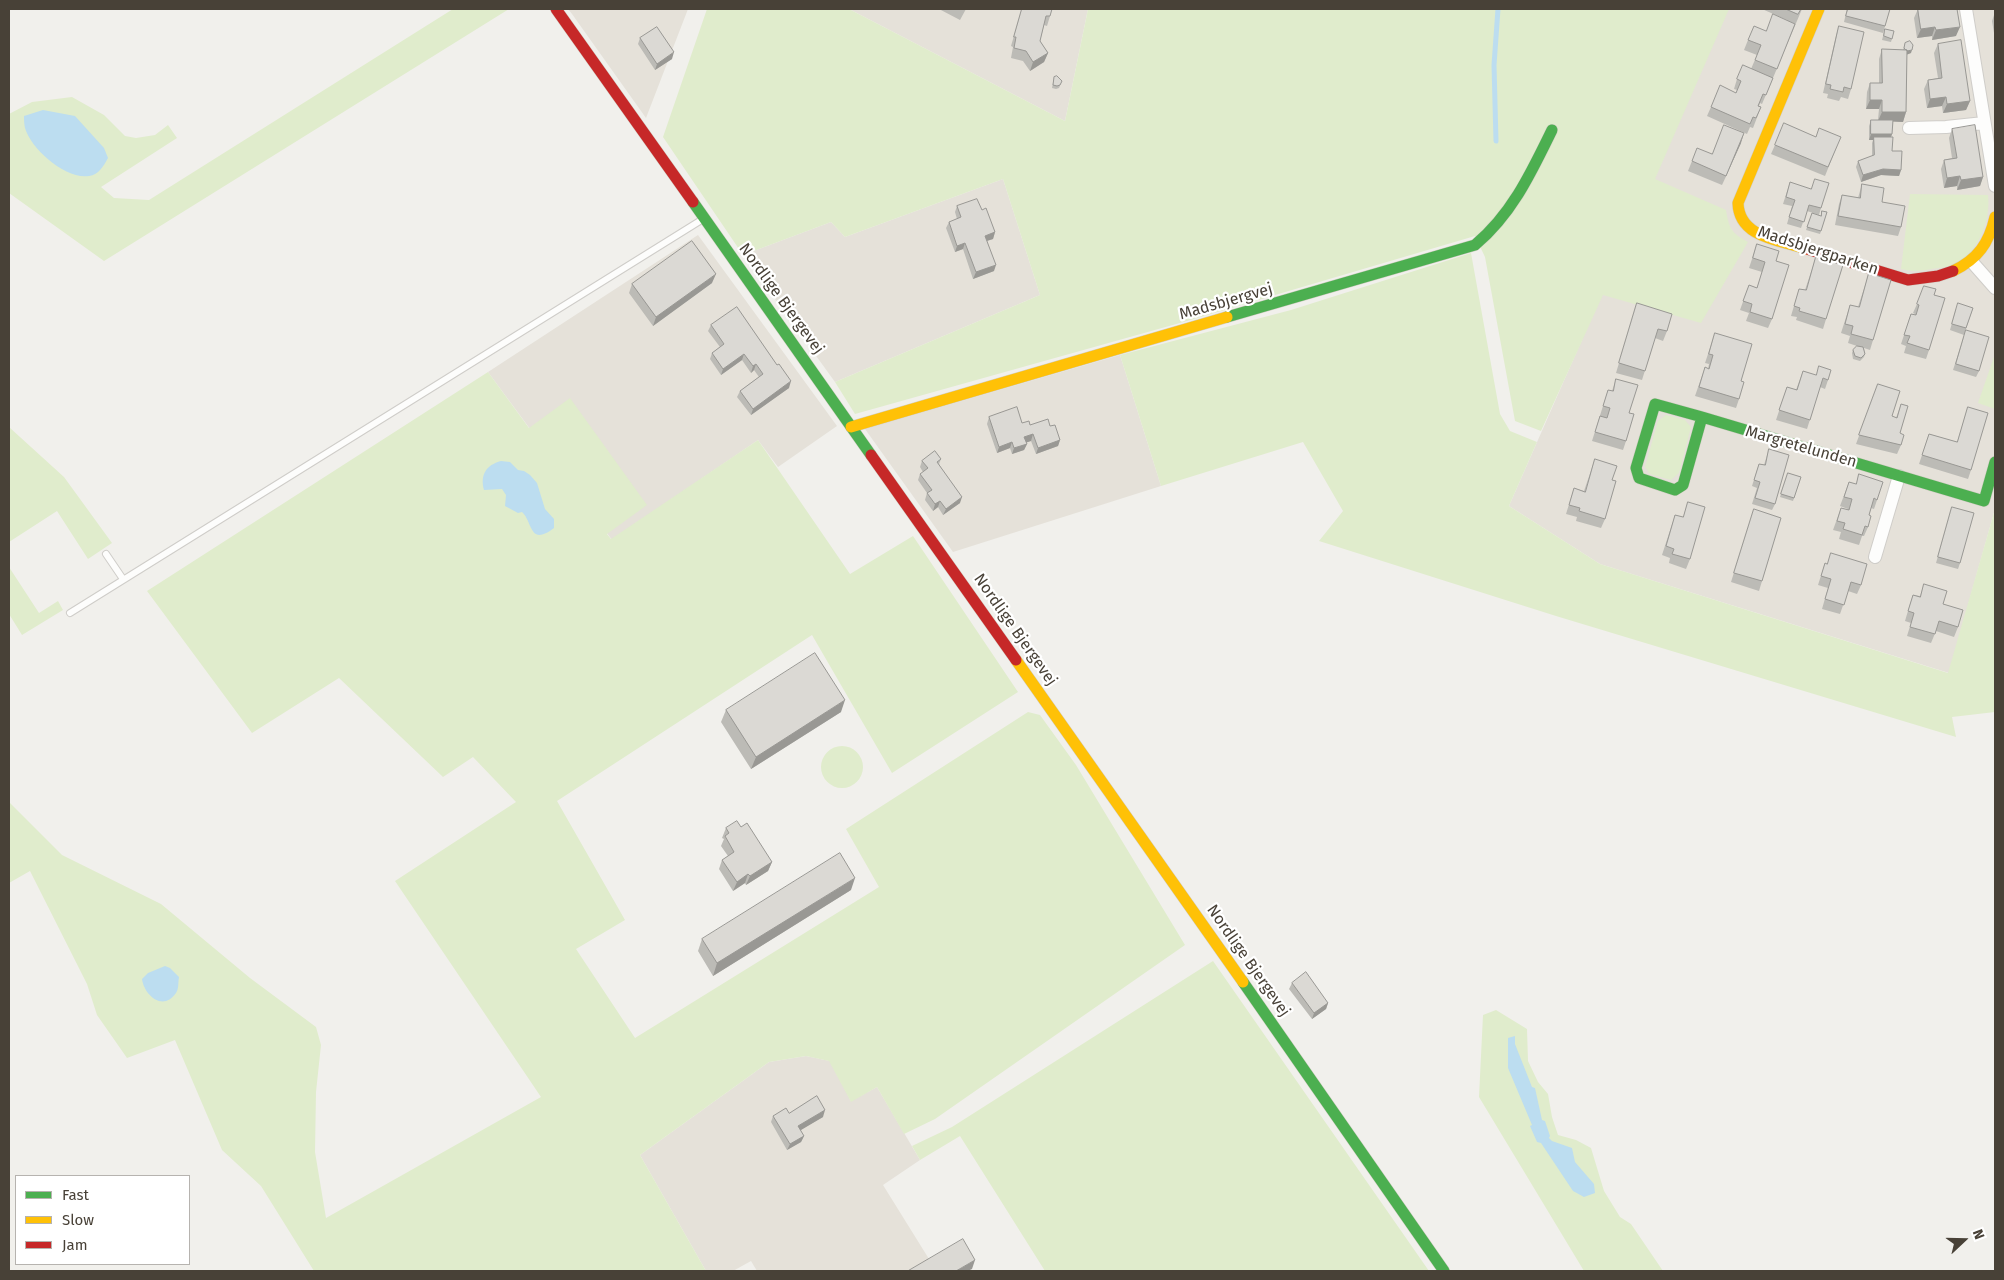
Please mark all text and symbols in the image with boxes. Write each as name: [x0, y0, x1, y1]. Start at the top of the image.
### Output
street label: Madsbjergparken: [1755, 222, 1881, 280]
street label: Nordlige Bjergevej: [734, 240, 828, 358]
street label: Madsbjergvej: [1177, 280, 1275, 324]
street label: Margretelunden: [1743, 422, 1859, 472]
street label: Nordlige Bjergevej: [969, 570, 1061, 690]
street label: Nordlige Bjergevej: [1202, 901, 1294, 1021]
legend: [15, 1175, 190, 1265]
text: Fast: [62, 1186, 89, 1204]
text: Slow: [62, 1211, 94, 1229]
north arrow: [1939, 1215, 1989, 1265]
text: N: [1969, 1227, 1988, 1242]
text: Jam: [62, 1236, 88, 1254]

